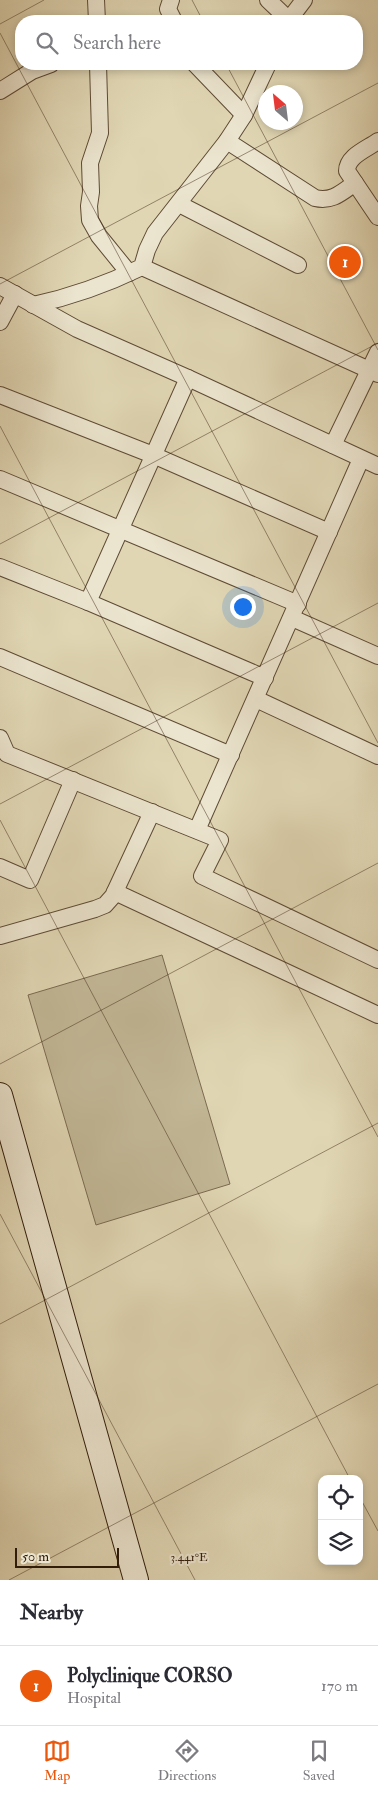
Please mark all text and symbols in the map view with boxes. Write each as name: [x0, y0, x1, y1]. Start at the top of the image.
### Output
search box: [15, 15, 363, 70]
icon: search: [33, 29, 61, 57]
text: Search here: [73, 31, 161, 55]
north arrow: [258, 85, 303, 130]
pin: 1: [329, 243, 361, 281]
your location: [230, 594, 256, 620]
map controls: [318, 1475, 363, 1565]
button: locate: [318, 1475, 363, 1520]
button: layers: [318, 1520, 363, 1565]
scale bar: [15, 1545, 119, 1568]
text: 50 m: [22, 1548, 49, 1565]
text: 3.441°E: [170, 1550, 208, 1565]
text: Nearby: [20, 1599, 83, 1626]
text: Polyclinique CORSO: [67, 1664, 232, 1688]
text: 1: [33, 1676, 39, 1696]
text: 170 m: [321, 1676, 358, 1696]
text: Hospital: [67, 1688, 121, 1708]
tab: Map: [43, 1737, 71, 1784]
tab: Directions: [158, 1737, 216, 1784]
tab: Saved: [303, 1737, 335, 1784]

